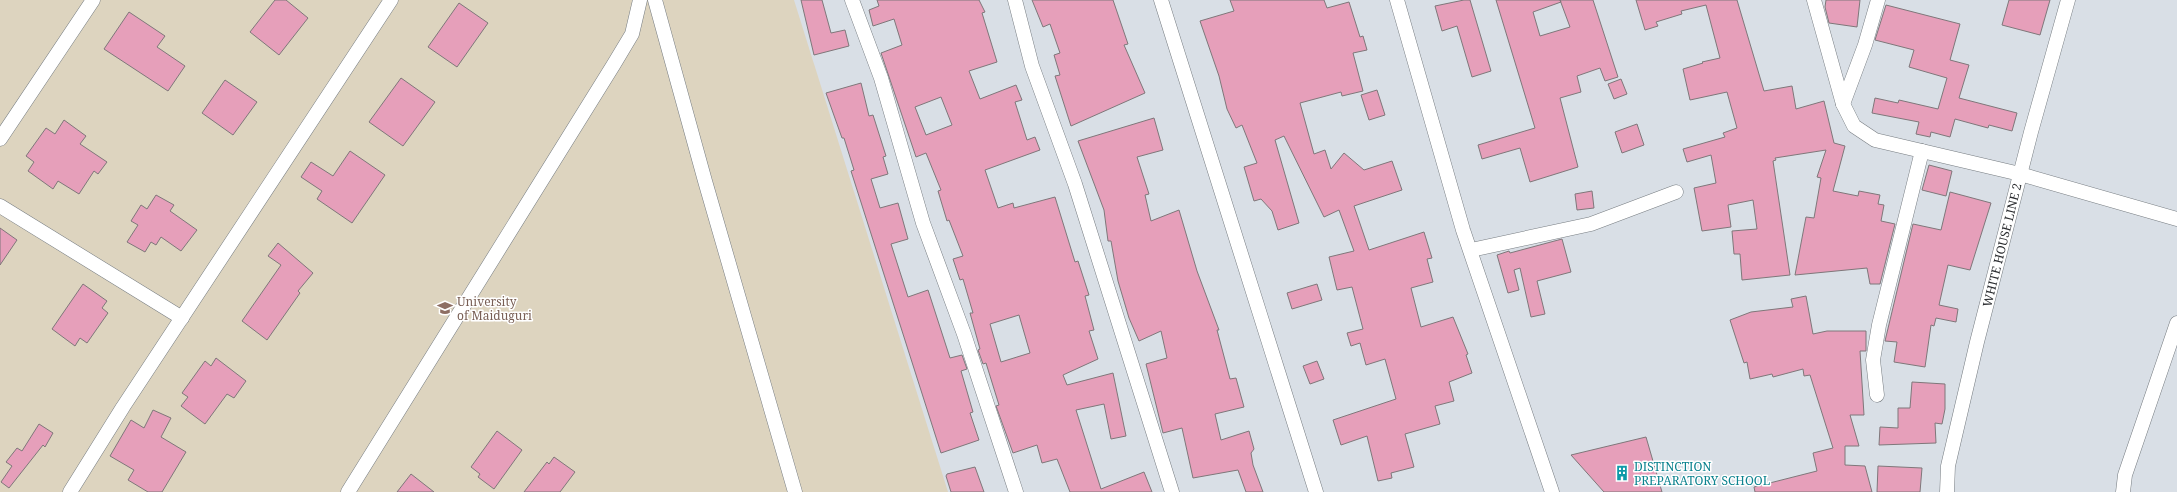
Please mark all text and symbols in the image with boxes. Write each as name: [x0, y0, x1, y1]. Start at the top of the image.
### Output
street label: WHITE HOUSE LINE 2: [1978, 181, 2026, 309]
place label: University of Maiduguri: [457, 293, 532, 324]
school or university icon: University of Maiduguri: [436, 299, 454, 317]
place label: DISTINCTION PREPARATORY SCHOOL: [1634, 458, 1770, 489]
building icon: DISTINCTION PREPARATORY SCHOOL: [1613, 464, 1631, 482]

